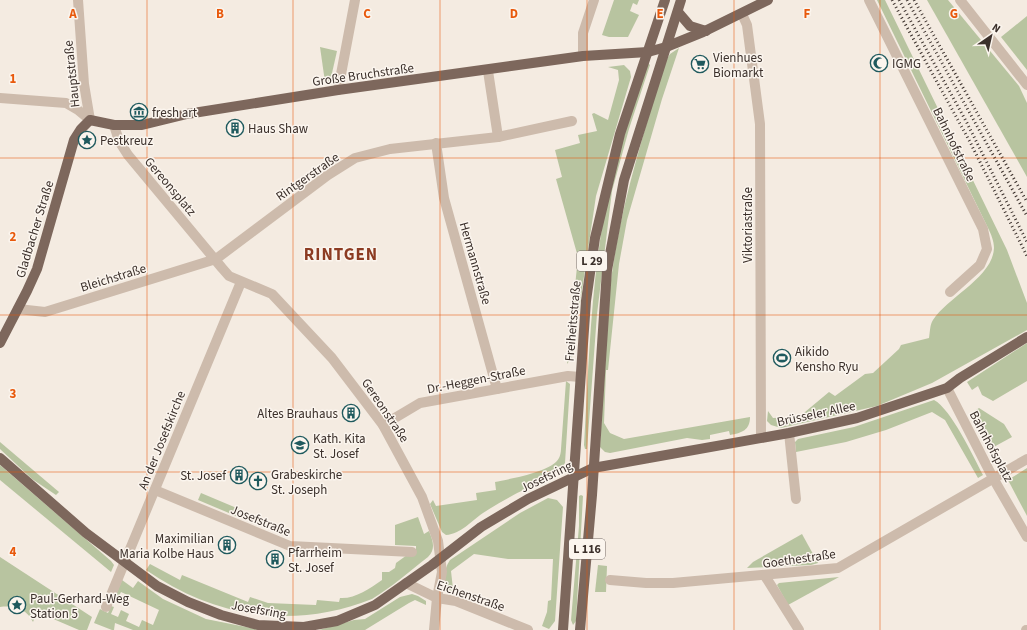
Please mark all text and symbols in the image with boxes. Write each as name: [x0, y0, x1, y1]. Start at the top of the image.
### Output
text: A: [68, 5, 77, 23]
text: B: [216, 5, 224, 23]
text: C: [363, 5, 371, 23]
text: D: [510, 5, 518, 23]
text: E: [656, 5, 664, 23]
text: F: [804, 5, 811, 23]
text: G: [950, 5, 958, 23]
north arrow: [971, 16, 1011, 56]
text: N: [989, 20, 1004, 36]
street label: Hauptstraße: [60, 39, 84, 108]
place label: Vienhues Biomarkt: [713, 49, 764, 82]
mosque icon: IGMG: [869, 53, 889, 73]
supermarket icon: Vienhues Biomarkt: [690, 54, 710, 74]
place label: IGMG: [892, 55, 921, 73]
street label: Große Bruchstraße: [311, 59, 415, 91]
text: 1: [10, 70, 17, 88]
museum icon: fresh art: [129, 102, 149, 122]
place label: fresh art: [152, 104, 198, 122]
street label: Bahnhofstraße: [928, 104, 980, 185]
building icon: Haus Shaw: [225, 118, 245, 138]
place label: Haus Shaw: [248, 120, 309, 138]
place icon: Pestkreuz: [77, 130, 97, 150]
place label: Pestkreuz: [100, 132, 153, 150]
street label: Rintgerstraße: [272, 148, 343, 205]
street label: Gereonsplatz: [140, 153, 200, 220]
street label: Gladbacher Straße: [12, 178, 58, 280]
street label: Viktoriastraße: [739, 187, 757, 263]
street label: Hermannstraße: [455, 220, 495, 307]
text: 2: [10, 228, 17, 246]
district label: RINTGEN: [304, 243, 378, 267]
road number: L 29: [577, 251, 607, 271]
street label: Bleichstraße: [78, 259, 148, 296]
street label: Freiheitsstraße: [561, 280, 585, 362]
place label: Aikido Kensho Ryu: [795, 343, 859, 376]
sports icon: Aikido Kensho Ryu: [772, 348, 792, 368]
street label: Dr.-Heggen-Straße: [425, 362, 527, 398]
street label: Gereonstraße: [357, 375, 413, 446]
text: 3: [10, 385, 17, 403]
street label: An der Josefskirche: [134, 388, 190, 493]
street label: Brüsseler Allee: [775, 397, 857, 431]
building icon: Altes Brauhaus: [341, 403, 361, 423]
place label: Altes Brauhaus: [257, 405, 339, 423]
street label: Bahnhofsplatz: [965, 408, 1018, 486]
place label: Kath. Kita St. Josef: [313, 430, 366, 463]
school or university icon: Kath. Kita St. Josef: [290, 435, 310, 455]
street label: Josefsring: [517, 456, 576, 497]
building icon: St. Josef: [229, 465, 249, 485]
place label: Grabeskirche St. Joseph: [271, 466, 342, 499]
place label: St. Josef: [180, 467, 227, 485]
church icon: Grabeskirche St. Joseph: [248, 471, 268, 491]
street label: Josefstraße: [228, 501, 293, 541]
place label: Maximilian Maria Kolbe Haus: [120, 530, 215, 563]
building icon: Maximilian Maria Kolbe Haus: [217, 535, 237, 555]
road number: L 116: [569, 539, 605, 559]
text: 4: [10, 543, 17, 561]
place label: Pfarrheim St. Josef: [288, 544, 342, 577]
street label: Goethestraße: [761, 545, 837, 573]
building icon: Pfarrheim St. Josef: [265, 549, 285, 569]
street label: Eichenstraße: [434, 576, 507, 616]
place label: Paul-Gerhard-Weg Station 5: [30, 590, 129, 623]
place icon: Paul-Gerhard-Weg Station 5: [7, 595, 27, 615]
street label: Josefsring: [230, 596, 288, 624]

